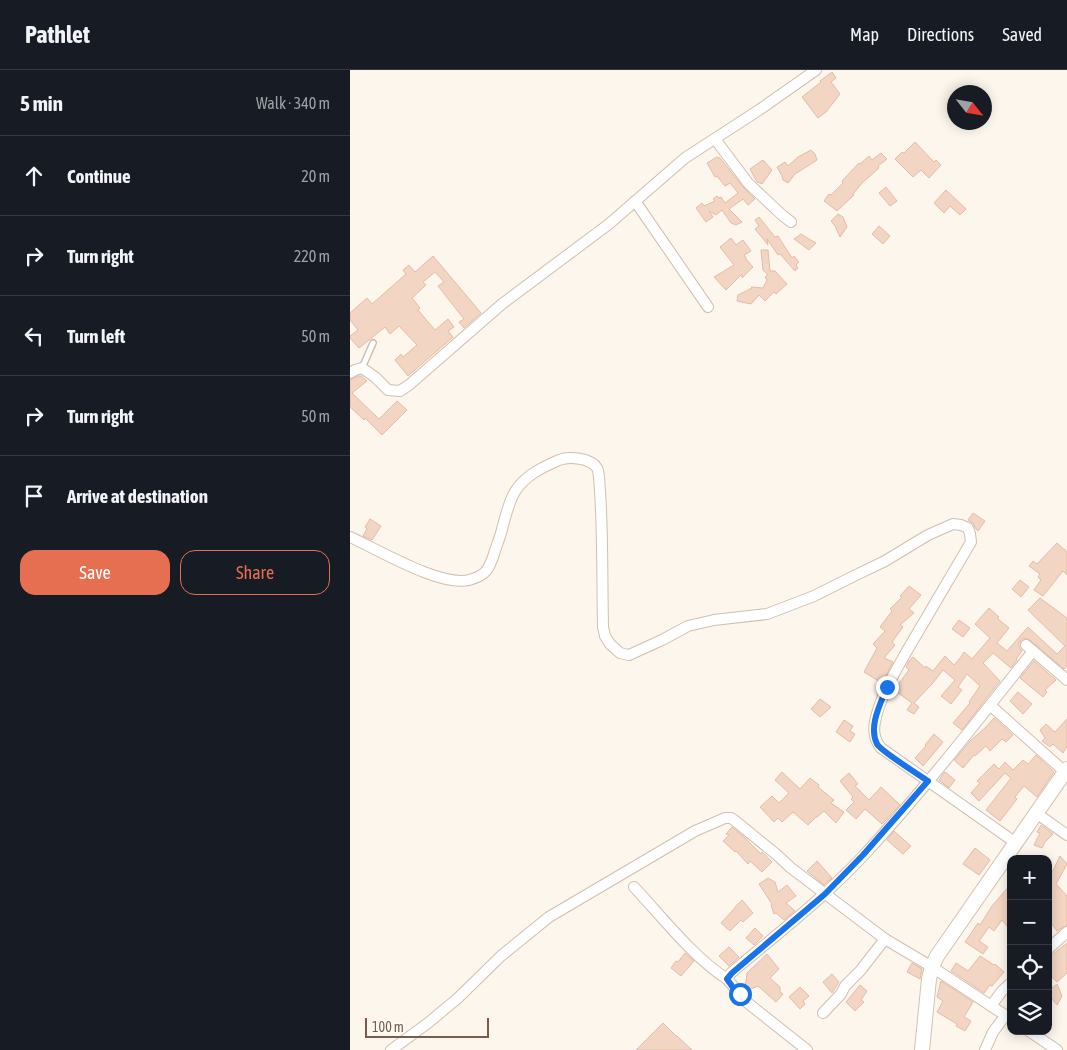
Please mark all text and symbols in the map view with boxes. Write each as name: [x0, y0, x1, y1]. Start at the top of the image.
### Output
text: Pathlet: [25, 21, 90, 48]
text: Map: [850, 24, 879, 45]
text: Directions: [907, 24, 974, 45]
text: Saved: [1002, 24, 1042, 45]
north arrow: [947, 85, 992, 130]
text: 5 min: [20, 91, 63, 115]
text: Walk · 340 m: [256, 94, 330, 112]
icon: ahead: [20, 162, 48, 190]
text: Continue: [67, 165, 131, 187]
text: 20 m: [301, 167, 330, 185]
icon: right: [20, 242, 48, 270]
text: Turn right: [67, 245, 134, 267]
text: 220 m: [294, 247, 330, 265]
icon: left: [20, 322, 48, 350]
text: Turn left: [67, 325, 125, 347]
text: 50 m: [301, 327, 330, 345]
icon: right: [20, 402, 48, 430]
text: Turn right: [67, 405, 134, 427]
text: 50 m: [301, 407, 330, 425]
icon: arrive: [20, 482, 48, 510]
text: Arrive at destination: [67, 485, 208, 507]
button: Save: [20, 550, 170, 595]
button: Share: [180, 550, 330, 595]
route end: [876, 676, 899, 699]
map controls: [1007, 855, 1052, 1035]
button: +: [1007, 855, 1052, 900]
button: −: [1007, 900, 1052, 945]
button: locate: [1007, 945, 1052, 990]
route start: [729, 983, 752, 1006]
button: layers: [1007, 990, 1052, 1035]
scale bar: [365, 1015, 489, 1038]
text: 100 m: [372, 1019, 404, 1035]

